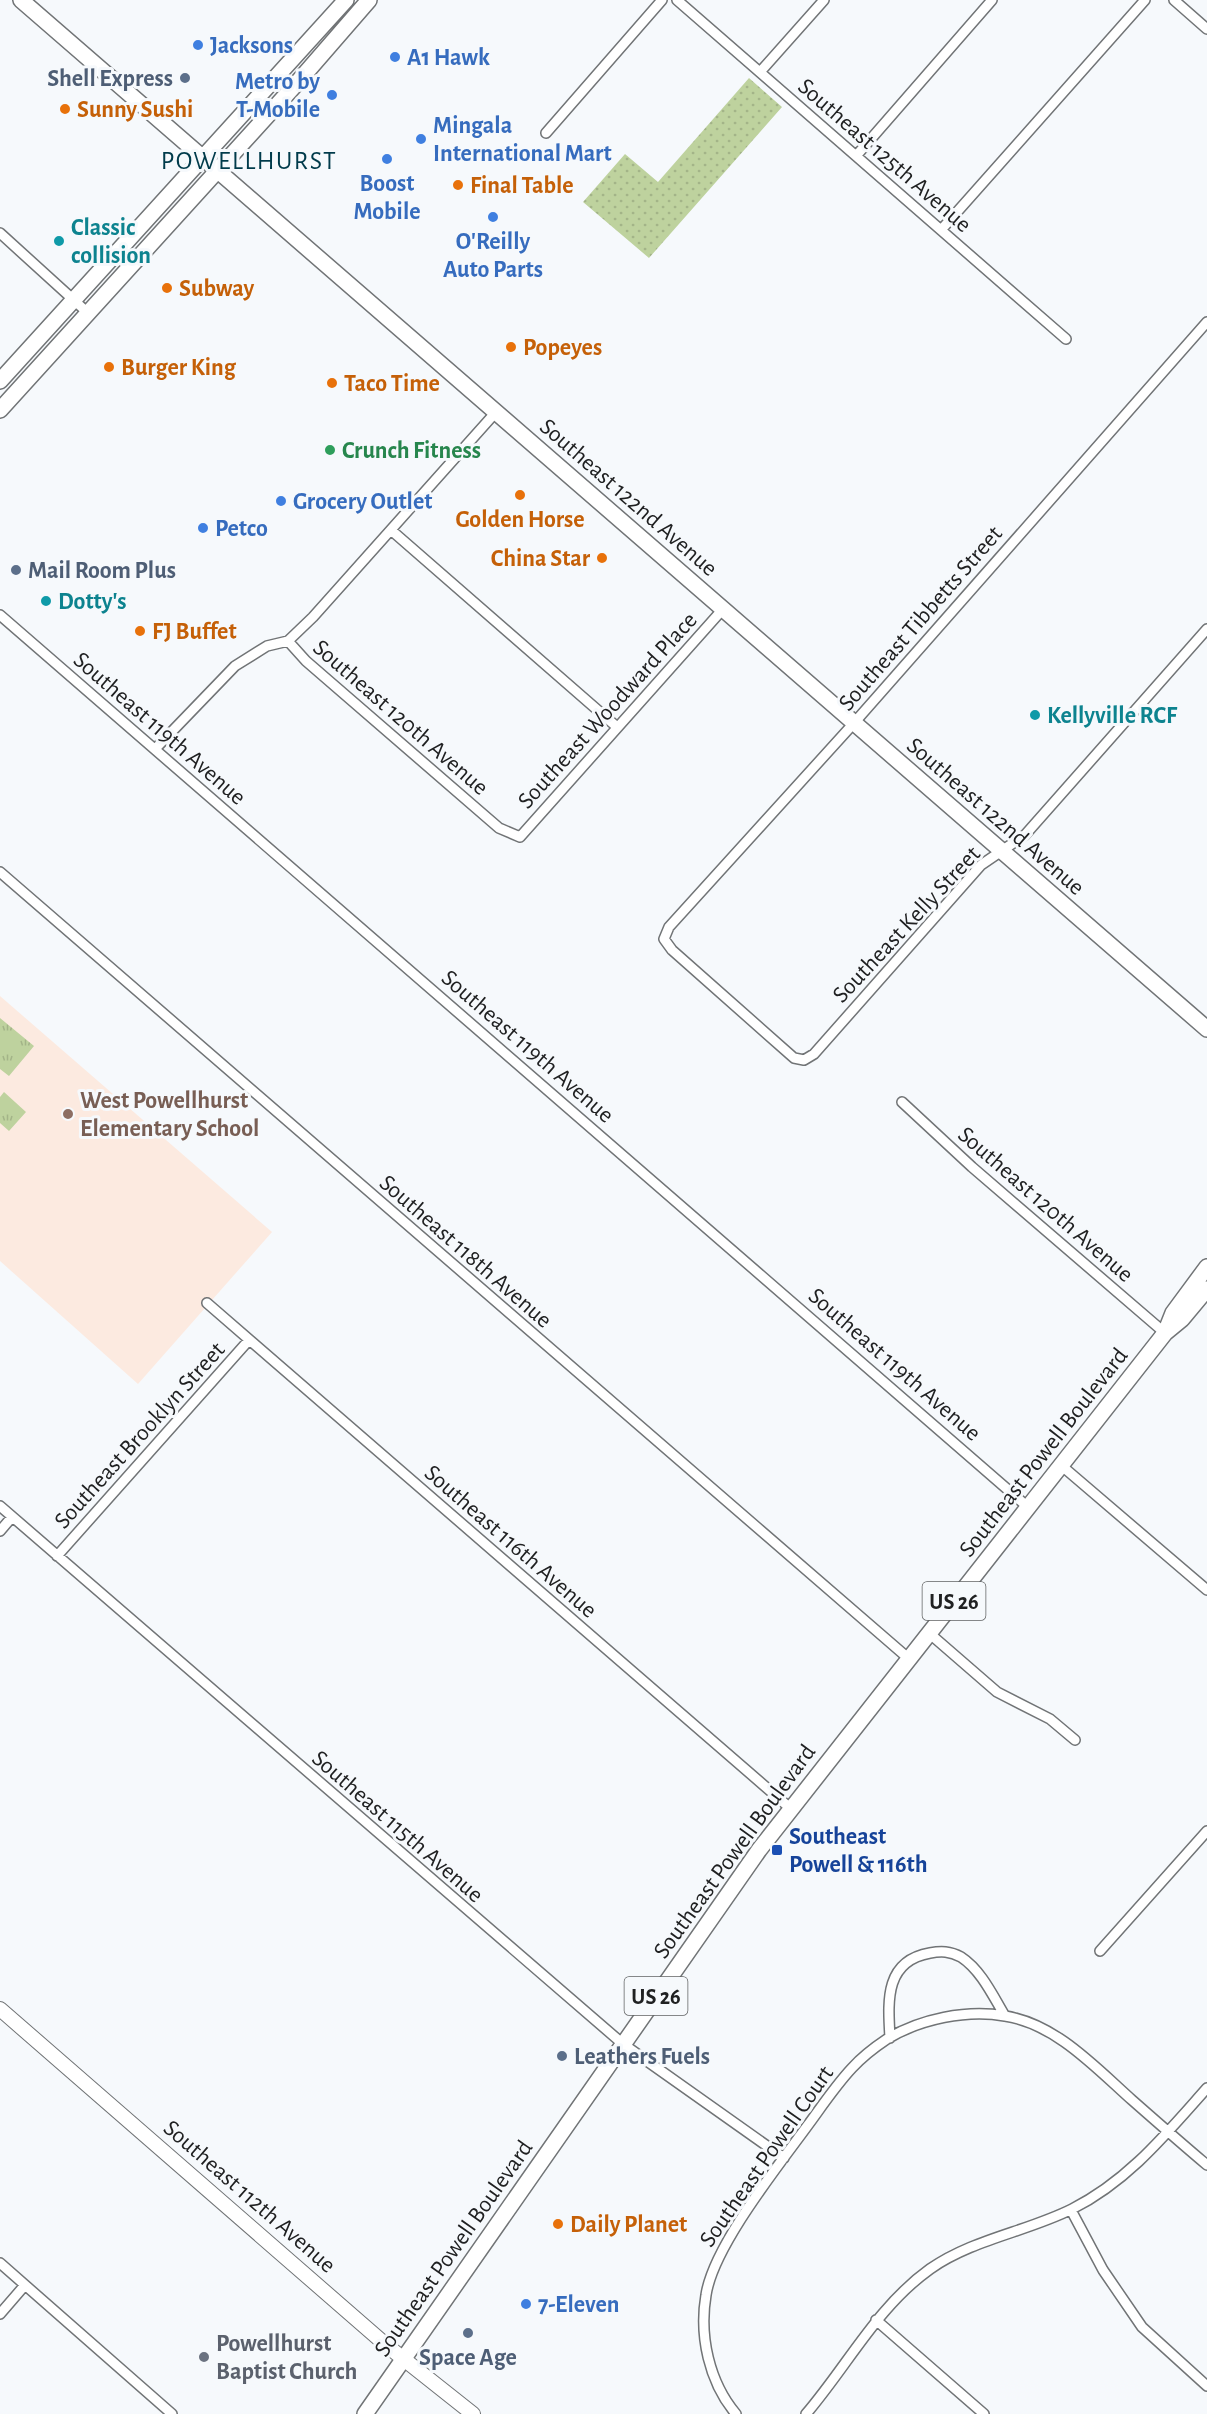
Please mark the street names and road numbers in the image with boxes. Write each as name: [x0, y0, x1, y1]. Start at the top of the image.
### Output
street label: Southeast 125th Avenue: [793, 74, 976, 237]
street label: Southeast 122nd Avenue: [535, 414, 722, 581]
street label: Southeast Tibbetts Street: [834, 522, 1007, 715]
street label: Southeast Woodward Place: [514, 608, 702, 813]
street label: Southeast 120th Avenue: [308, 635, 493, 800]
street label: Southeast 119th Avenue: [69, 648, 250, 810]
street label: Southeast 122nd Avenue: [902, 733, 1089, 900]
street label: Southeast Kelly Street: [828, 842, 985, 1007]
street label: Southeast 119th Avenue: [437, 966, 618, 1128]
street label: Southeast 120th Avenue: [953, 1122, 1138, 1287]
street label: Southeast 118th Avenue: [375, 1171, 556, 1333]
street label: Southeast 119th Avenue: [804, 1284, 985, 1446]
street label: Southeast Brooklyn Street: [50, 1338, 230, 1533]
street label: Southeast Powell Boulevard: [955, 1344, 1133, 1562]
street label: Southeast 116th Avenue: [420, 1461, 601, 1623]
road number: US 26: [922, 1582, 986, 1620]
street label: Southeast Powell Boulevard: [649, 1740, 820, 1963]
street label: Southeast 115th Avenue: [307, 1746, 488, 1907]
road number: US 26: [624, 1977, 688, 2015]
street label: Southeast Powell Court: [695, 2062, 838, 2251]
street label: Southeast 112th Avenue: [159, 2116, 340, 2278]
street label: Southeast Powell Boulevard: [370, 2136, 538, 2361]

